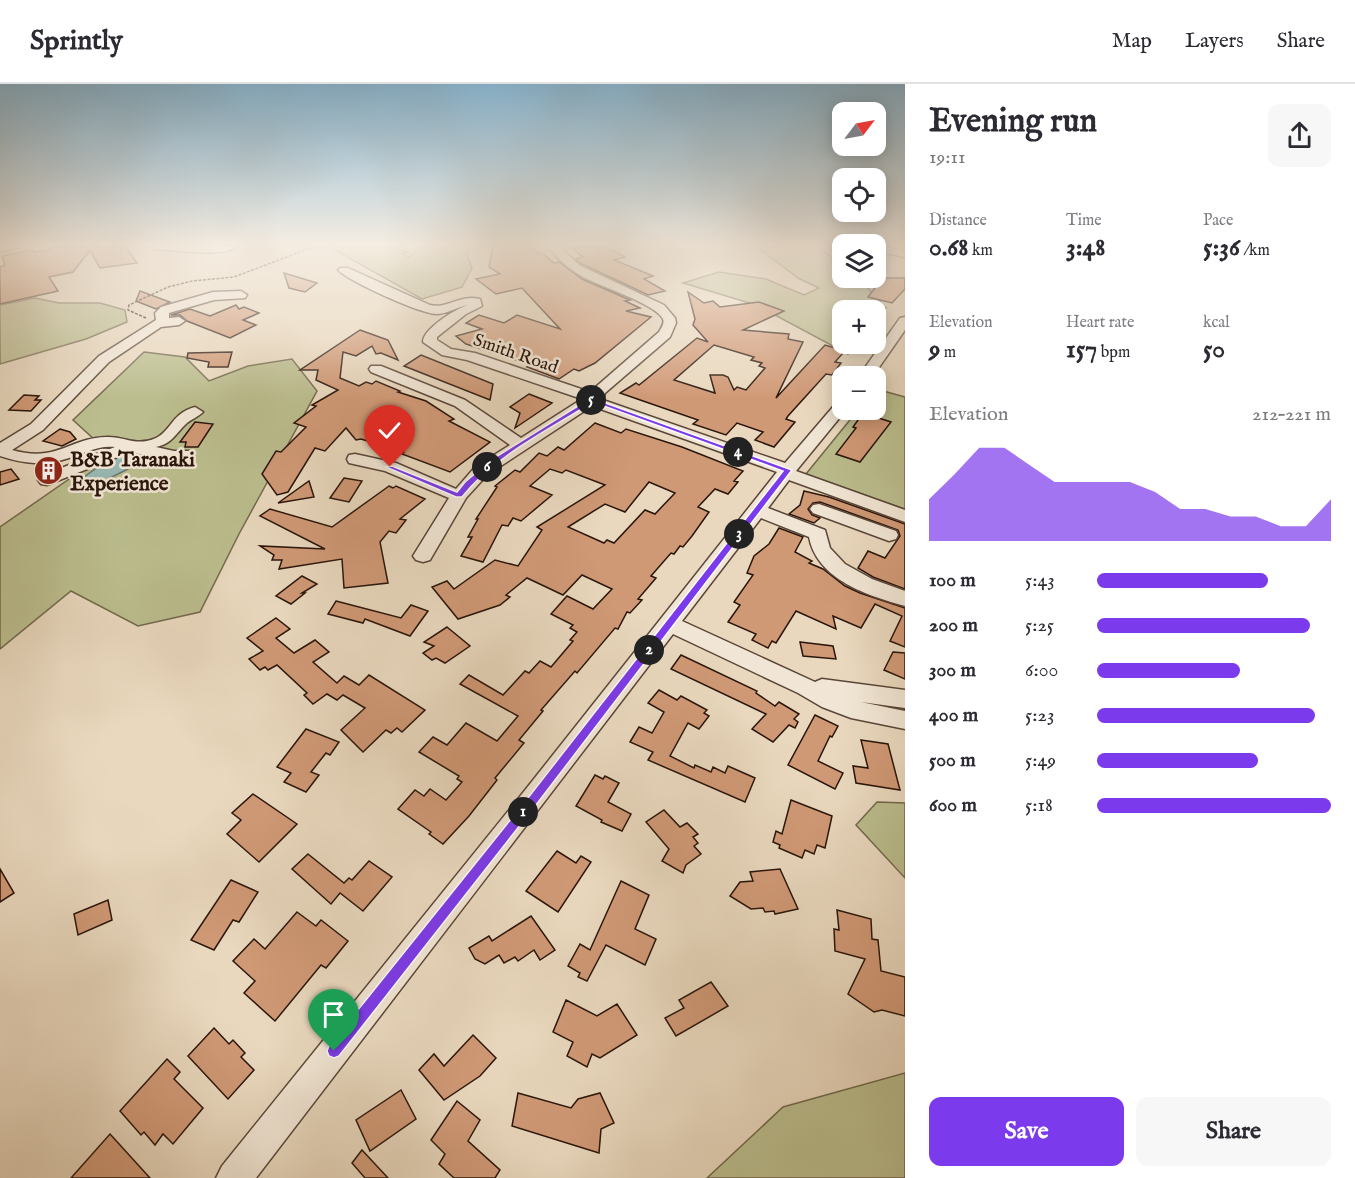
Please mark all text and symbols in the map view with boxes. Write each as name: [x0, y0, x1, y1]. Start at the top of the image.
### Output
text: Sprintly: [30, 24, 123, 59]
text: Map: [1112, 28, 1152, 55]
text: Layers: [1185, 28, 1244, 55]
text: Share: [1277, 28, 1325, 55]
text: Evening run: [929, 101, 1097, 143]
north arrow: [832, 102, 886, 156]
map controls: [832, 102, 886, 420]
button: share: [1268, 104, 1331, 167]
text: 19:11: [929, 145, 965, 170]
button: locate: [832, 168, 886, 222]
text: Distance: [929, 211, 987, 231]
text: Time: [1066, 211, 1102, 231]
text: Pace: [1203, 211, 1233, 231]
text: 0.68: [929, 231, 969, 264]
text: 3:48: [1066, 231, 1106, 264]
text: 5:36: [1203, 231, 1240, 264]
button: layers: [832, 234, 886, 288]
text: km: [969, 241, 993, 261]
text: /km: [1240, 241, 1270, 261]
button: +: [832, 300, 886, 354]
text: Elevation: [929, 313, 992, 333]
text: Heart rate: [1066, 313, 1134, 333]
text: kcal: [1203, 313, 1230, 333]
street label: Smith Road: [470, 329, 561, 380]
text: 9: [929, 333, 940, 366]
text: 157: [1066, 333, 1097, 366]
text: 50: [1203, 333, 1225, 366]
text: m: [940, 343, 956, 363]
text: bpm: [1097, 343, 1130, 363]
button: −: [832, 366, 886, 420]
pin: 5: [576, 385, 606, 415]
text: 5: [588, 390, 594, 410]
text: Elevation: [929, 402, 1008, 427]
text: 212–221 m: [1252, 402, 1331, 427]
pin: [364, 405, 415, 467]
icon: check: [373, 414, 406, 447]
pin: 4: [723, 437, 753, 467]
text: 4: [734, 442, 742, 462]
place label: B&B Taranaki Experience: [70, 447, 195, 498]
pin: 6: [472, 452, 502, 482]
building icon: B&B Taranaki Experience: [33, 455, 65, 487]
text: 6: [484, 457, 490, 477]
pin: 3: [724, 519, 754, 549]
text: 3: [736, 524, 742, 544]
text: 100 m: [929, 568, 976, 593]
text: 5:43: [1025, 568, 1055, 593]
text: 200 m: [929, 613, 978, 638]
text: 5:25: [1025, 613, 1054, 638]
pin: 2: [634, 635, 664, 665]
text: 2: [645, 640, 653, 660]
text: 300 m: [929, 658, 976, 683]
text: 6:00: [1025, 658, 1058, 683]
text: 400 m: [929, 703, 978, 728]
text: 5:23: [1025, 703, 1054, 728]
text: 500 m: [929, 748, 976, 773]
text: 5:49: [1025, 748, 1056, 773]
text: 600 m: [929, 793, 977, 818]
text: 5:18: [1025, 793, 1053, 818]
pin: 1: [508, 797, 538, 827]
text: 1: [520, 802, 526, 822]
pin: [308, 989, 359, 1051]
icon: arrive: [317, 998, 350, 1031]
button: Save: [929, 1097, 1124, 1166]
button: Share: [1136, 1097, 1331, 1166]

